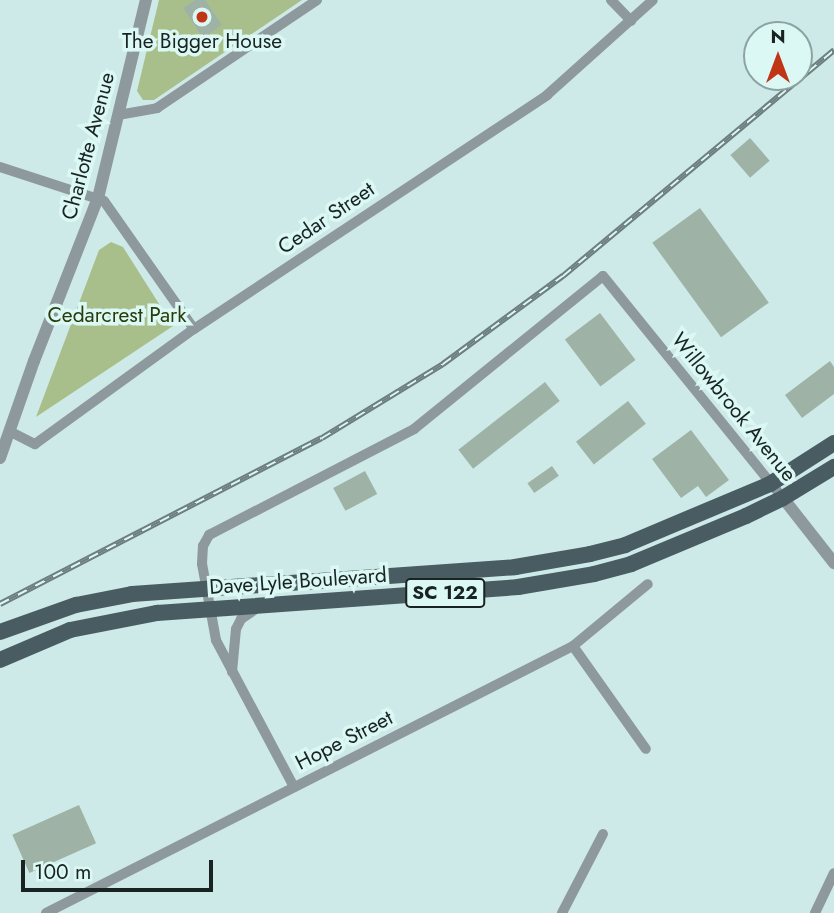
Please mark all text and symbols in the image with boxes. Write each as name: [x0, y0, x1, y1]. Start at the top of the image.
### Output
marker: The Bigger House: [194, 9, 210, 25]
north arrow: [743, 21, 813, 91]
text: N: [770, 23, 786, 50]
place label: The Bigger House: [122, 28, 282, 54]
street label: Charlotte Avenue: [56, 70, 120, 222]
street label: Cedar Street: [273, 177, 379, 259]
park label: Cedarcrest Park: [47, 302, 187, 328]
street label: Willowbrook Avenue: [666, 328, 802, 486]
street label: Dave Lyle Boulevard: [208, 562, 388, 600]
road number: SC 122: [405, 578, 485, 608]
street label: Hope Street: [291, 705, 397, 775]
scale bar: [24, 846, 217, 890]
text: 100 m: [34, 857, 91, 887]

